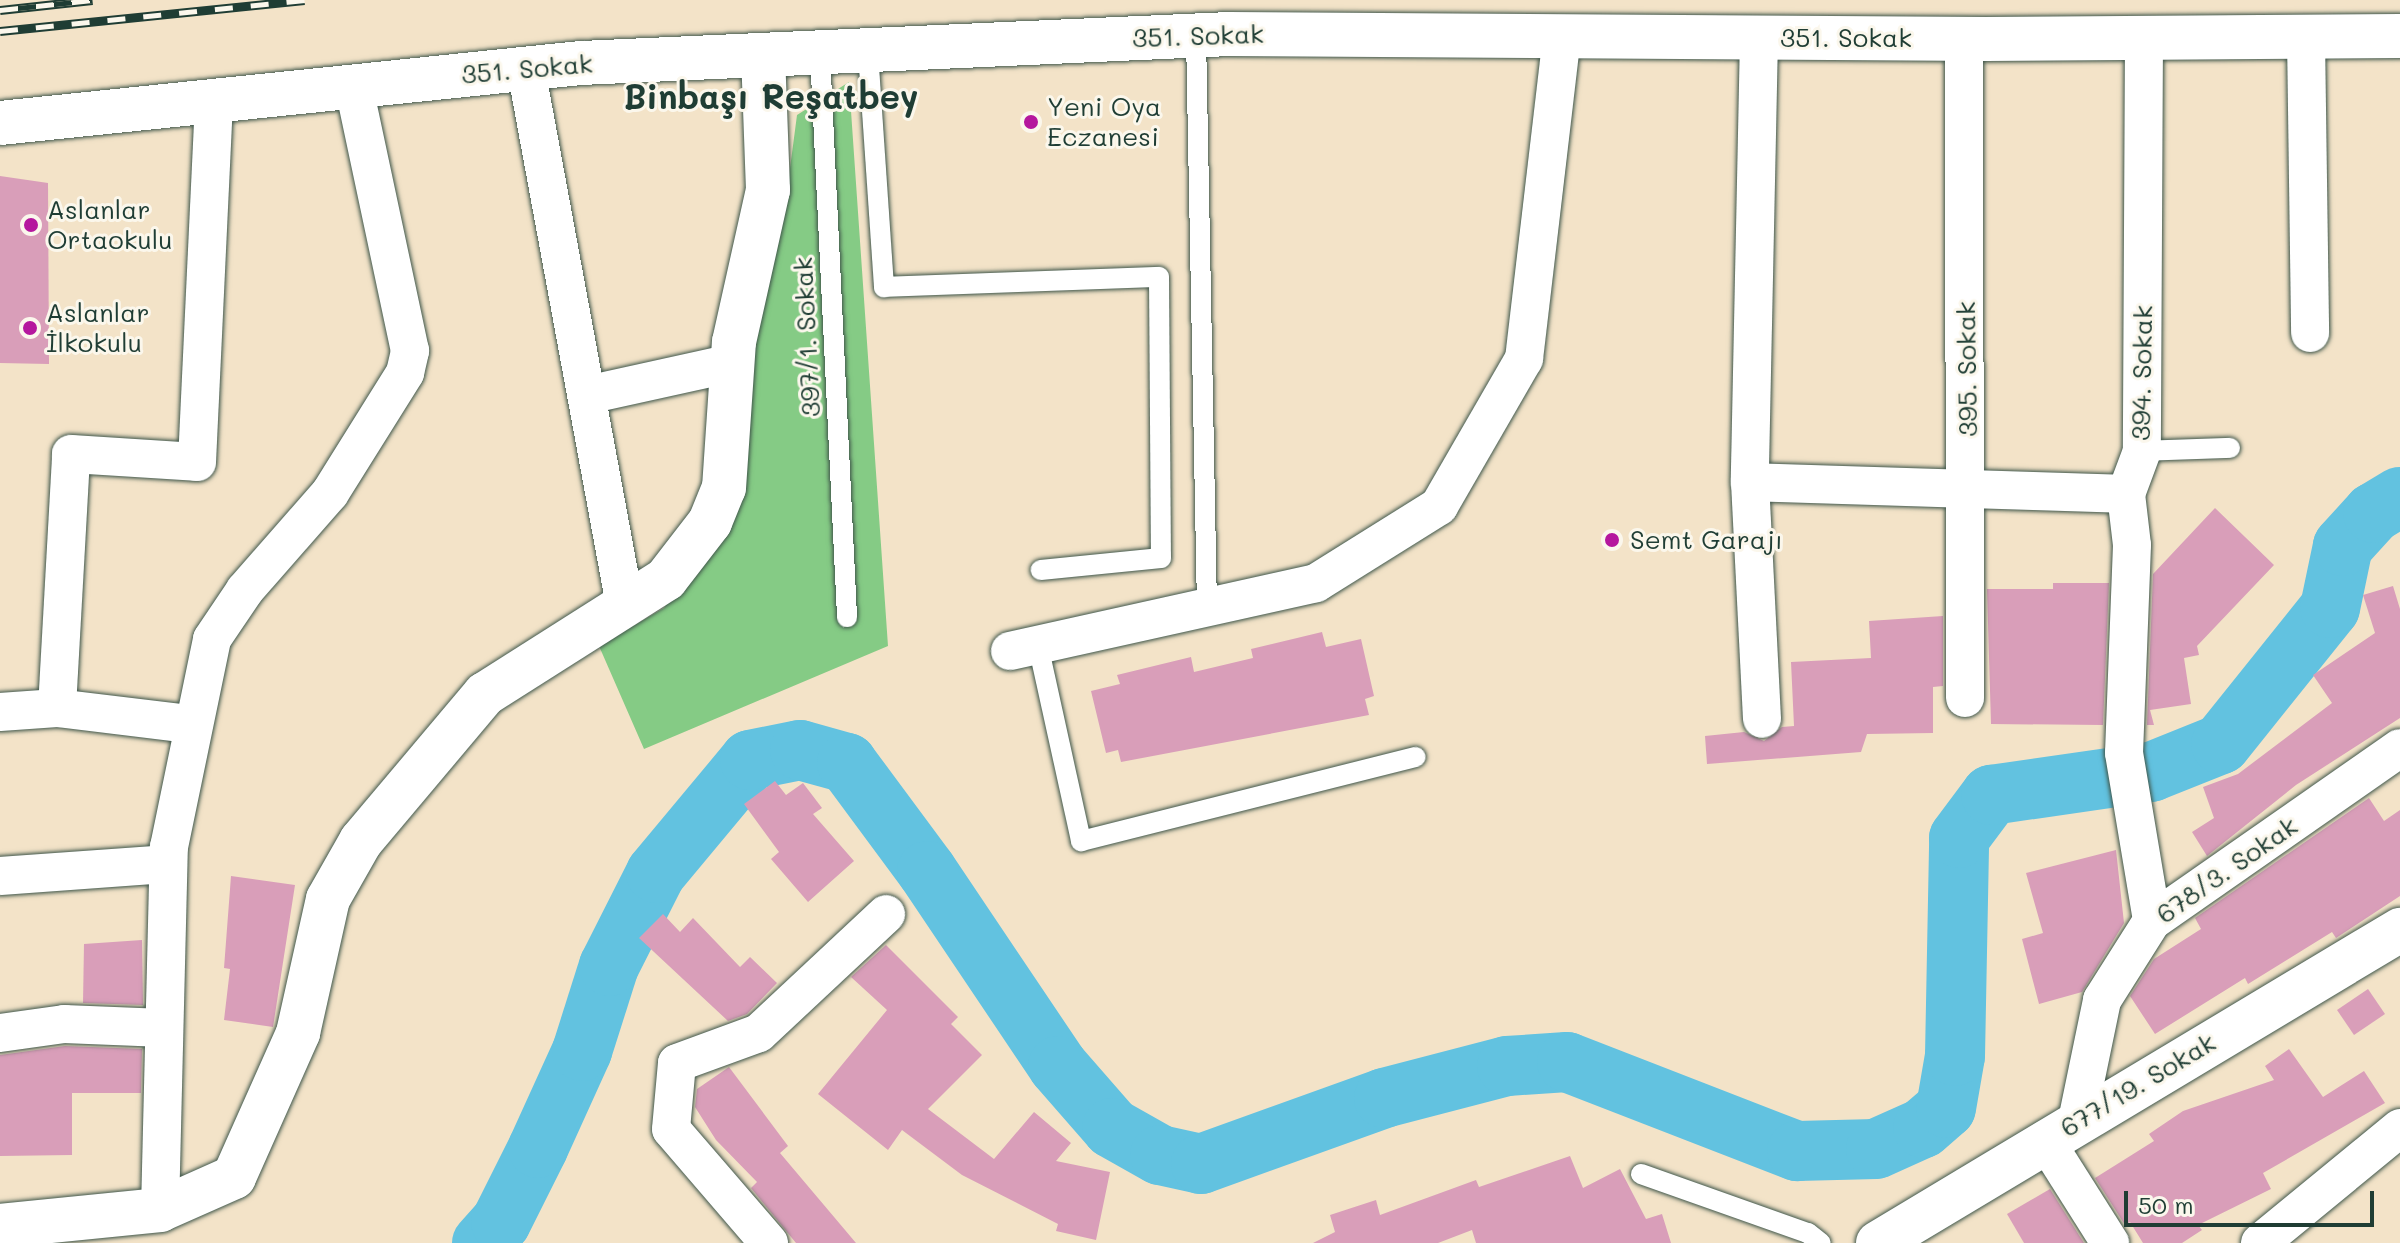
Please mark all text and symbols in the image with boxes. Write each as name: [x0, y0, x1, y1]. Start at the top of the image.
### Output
street label: 351. Sokak: [1132, 18, 1264, 54]
street label: 351. Sokak: [1780, 22, 1912, 54]
street label: 351. Sokak: [460, 48, 594, 90]
district label: Binbaşı Reşatbey: [624, 76, 918, 116]
place label: Yeni Oya Eczanesi: [1047, 91, 1161, 152]
marker: Yeni Oya Eczanesi: [1022, 113, 1040, 131]
place label: Aslanlar Ortaokulu: [47, 194, 172, 256]
marker: Aslanlar Ortaokulu: [22, 216, 40, 234]
street label: 397/1. Sokak: [787, 256, 827, 418]
place label: Aslanlar İlkokulu: [46, 297, 150, 358]
street label: 395. Sokak: [1950, 301, 1984, 437]
street label: 394. Sokak: [2125, 305, 2159, 441]
marker: Aslanlar İlkokulu: [21, 319, 39, 337]
place label: Semt Garajı: [1630, 524, 1783, 556]
marker: Semt Garajı: [1601, 529, 1623, 551]
street label: 678/3. Sokak: [2151, 810, 2303, 930]
street label: 677/19. Sokak: [2055, 1027, 2221, 1143]
scale bar: [2128, 1175, 2378, 1225]
text: 50 m: [2138, 1189, 2194, 1220]

